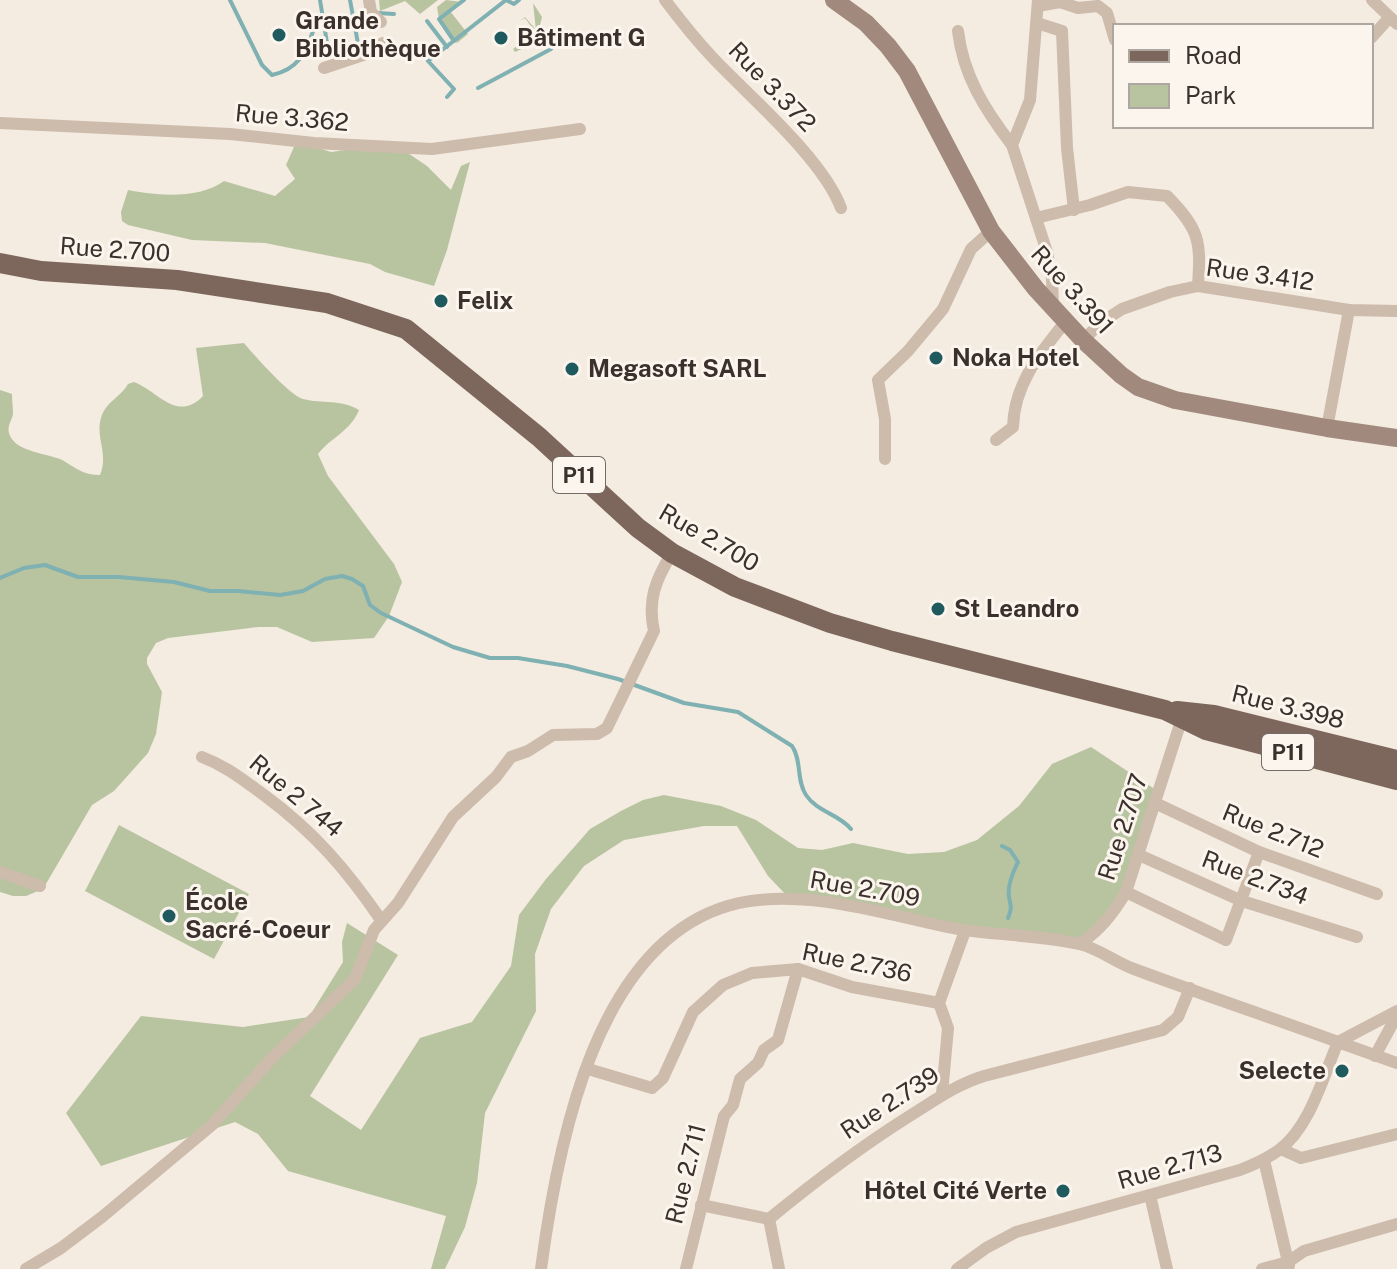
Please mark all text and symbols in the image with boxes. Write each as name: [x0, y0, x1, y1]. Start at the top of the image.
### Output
place label: Grande Bibliothèque: [295, 6, 441, 62]
place label: Bâtiment G: [517, 23, 646, 51]
legend: [1113, 24, 1373, 128]
marker: Grande Bibliothèque: [270, 26, 288, 44]
marker: Bâtiment G: [492, 29, 510, 47]
street label: Rue 3.372: [723, 36, 822, 137]
text: Road: [1185, 41, 1242, 69]
text: Park: [1185, 81, 1236, 109]
street label: Rue 3.362: [234, 98, 350, 136]
street label: Rue 2.700: [59, 231, 171, 267]
street label: Rue 3.391: [1026, 239, 1120, 339]
street label: Rue 3.412: [1204, 253, 1316, 295]
place label: Felix: [457, 286, 513, 314]
marker: Felix: [432, 292, 450, 310]
place label: Noka Hotel: [952, 343, 1080, 371]
marker: Noka Hotel: [927, 349, 945, 367]
place label: Megasoft SARL: [588, 354, 767, 382]
marker: Megasoft SARL: [563, 360, 581, 378]
road number: P11: [553, 457, 605, 493]
street label: Rue 2.700: [654, 497, 765, 577]
place label: St Leandro: [954, 594, 1079, 622]
marker: St Leandro: [929, 600, 947, 618]
street label: Rue 3.398: [1229, 679, 1347, 734]
road number: P11: [1262, 734, 1314, 770]
street label: Rue 2 744: [244, 748, 349, 842]
street label: Rue 2.707: [1092, 770, 1152, 883]
street label: Rue 2.712: [1219, 797, 1328, 863]
street label: Rue 2.734: [1198, 844, 1313, 910]
street label: Rue 2.709: [808, 865, 922, 911]
place label: École Sacré-Coeur: [185, 887, 331, 943]
marker: École Sacré-Coeur: [160, 907, 178, 925]
street label: Rue 2.736: [800, 937, 915, 987]
place label: Selecte: [1239, 1056, 1326, 1084]
street label: Rue 2.739: [835, 1060, 944, 1144]
marker: Selecte: [1333, 1062, 1351, 1080]
street label: Rue 2.711: [659, 1121, 711, 1227]
street label: Rue 2.713: [1114, 1138, 1225, 1194]
place label: Hôtel Cité Verte: [864, 1176, 1047, 1204]
marker: Hôtel Cité Verte: [1054, 1182, 1072, 1200]

